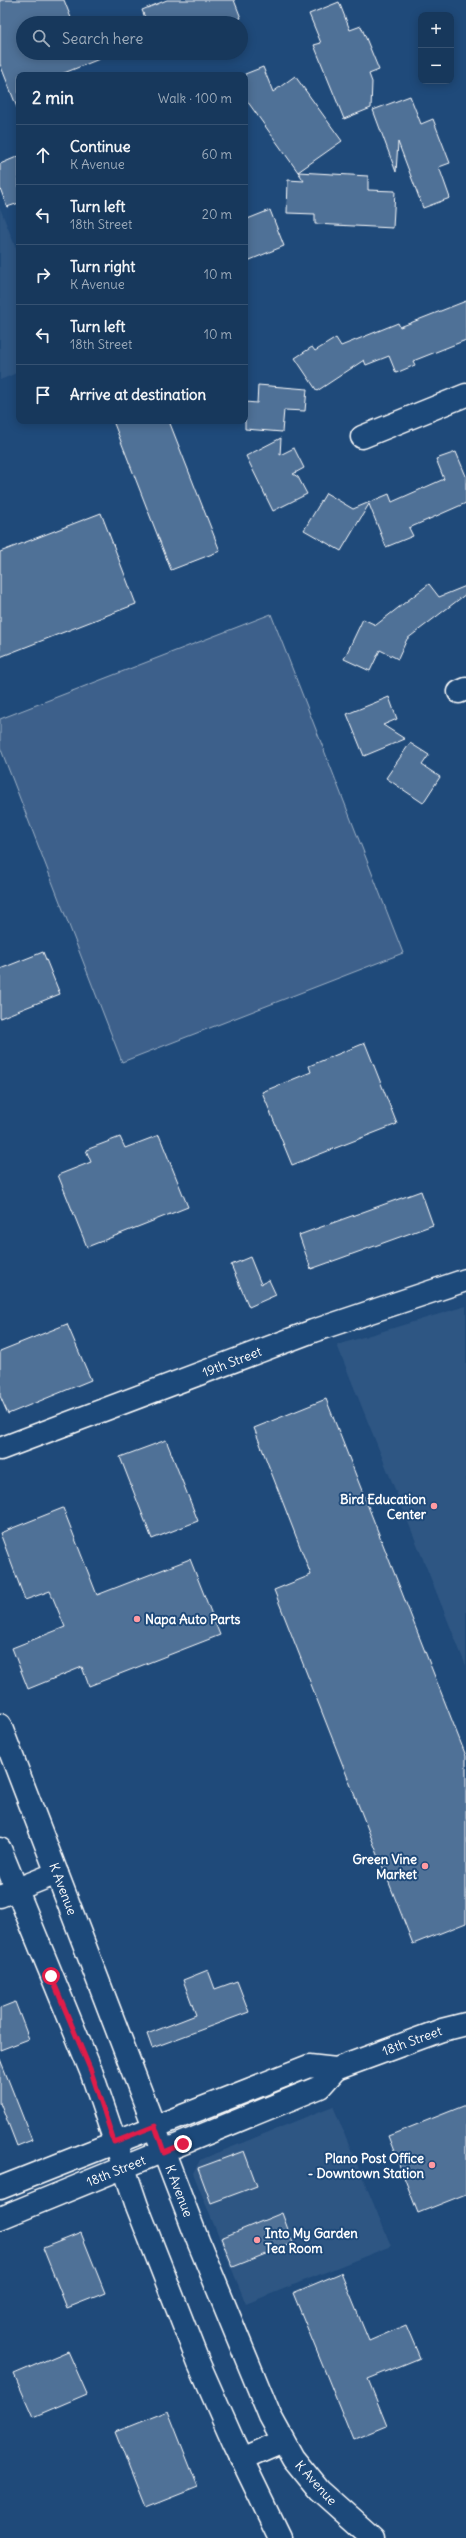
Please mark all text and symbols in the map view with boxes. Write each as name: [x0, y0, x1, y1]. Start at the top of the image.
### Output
map controls: [418, 12, 454, 84]
button: +: [418, 12, 454, 48]
search box: [16, 16, 248, 60]
icon: search: [30, 27, 52, 49]
text: Search here: [62, 29, 143, 48]
button: −: [418, 48, 454, 84]
text: 2 min: [32, 87, 74, 109]
text: Walk · 100 m: [158, 90, 232, 107]
text: Continue: [70, 137, 131, 156]
icon: ahead: [32, 144, 54, 166]
text: 60 m: [201, 146, 232, 163]
text: K Avenue: [70, 156, 125, 173]
text: Turn left: [70, 197, 125, 216]
icon: left: [32, 204, 54, 226]
text: 20 m: [202, 206, 232, 223]
text: 18th Street: [70, 216, 132, 233]
text: Turn right: [70, 257, 135, 276]
icon: right: [32, 264, 54, 286]
text: 10 m: [204, 266, 232, 283]
text: K Avenue: [70, 276, 125, 293]
text: Turn left: [70, 317, 125, 336]
icon: left: [32, 324, 54, 346]
text: 10 m: [204, 326, 232, 343]
text: 18th Street: [70, 336, 132, 353]
icon: arrive: [32, 384, 54, 406]
text: Arrive at destination: [70, 385, 206, 404]
street label: 19th Street: [200, 1343, 265, 1381]
place label: Bird Education Center: [340, 1491, 427, 1523]
marker: Bird Education Center: [429, 1501, 439, 1511]
place label: Napa Auto Parts: [145, 1611, 241, 1628]
marker: Napa Auto Parts: [132, 1614, 142, 1624]
place label: Green Vine Market: [352, 1851, 418, 1883]
street label: K Avenue: [45, 1860, 81, 1918]
marker: Green Vine Market: [420, 1861, 430, 1871]
route start: [42, 1967, 60, 1985]
street label: 18th Street: [380, 2022, 445, 2060]
route end: [174, 2135, 192, 2153]
place label: Plano Post Office - Downtown Station: [308, 2150, 424, 2182]
street label: 18th Street: [84, 2151, 149, 2191]
marker: Plano Post Office - Downtown Station: [427, 2160, 437, 2170]
street label: K Avenue: [161, 2162, 197, 2220]
place label: Into My Garden Tea Room: [265, 2225, 358, 2257]
marker: Into My Garden Tea Room: [252, 2235, 262, 2245]
street label: K Avenue: [291, 2457, 341, 2509]

